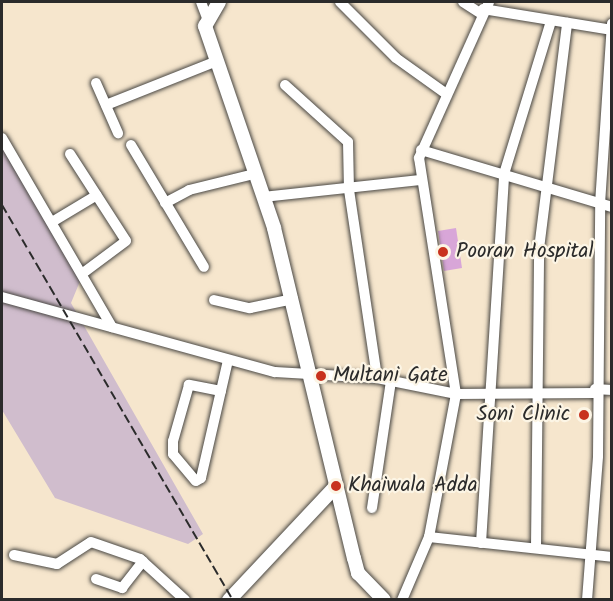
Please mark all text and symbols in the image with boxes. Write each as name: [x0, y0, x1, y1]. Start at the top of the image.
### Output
place label: Pooran Hospital: [456, 239, 594, 265]
marker: Pooran Hospital: [434, 243, 452, 261]
place label: Multani Gate: [333, 363, 448, 389]
marker: Multani Gate: [314, 369, 328, 383]
place label: Soni Clinic: [476, 402, 570, 428]
marker: Soni Clinic: [575, 406, 593, 424]
place label: Khaiwala Adda: [348, 473, 477, 499]
marker: Khaiwala Adda: [329, 479, 343, 493]

